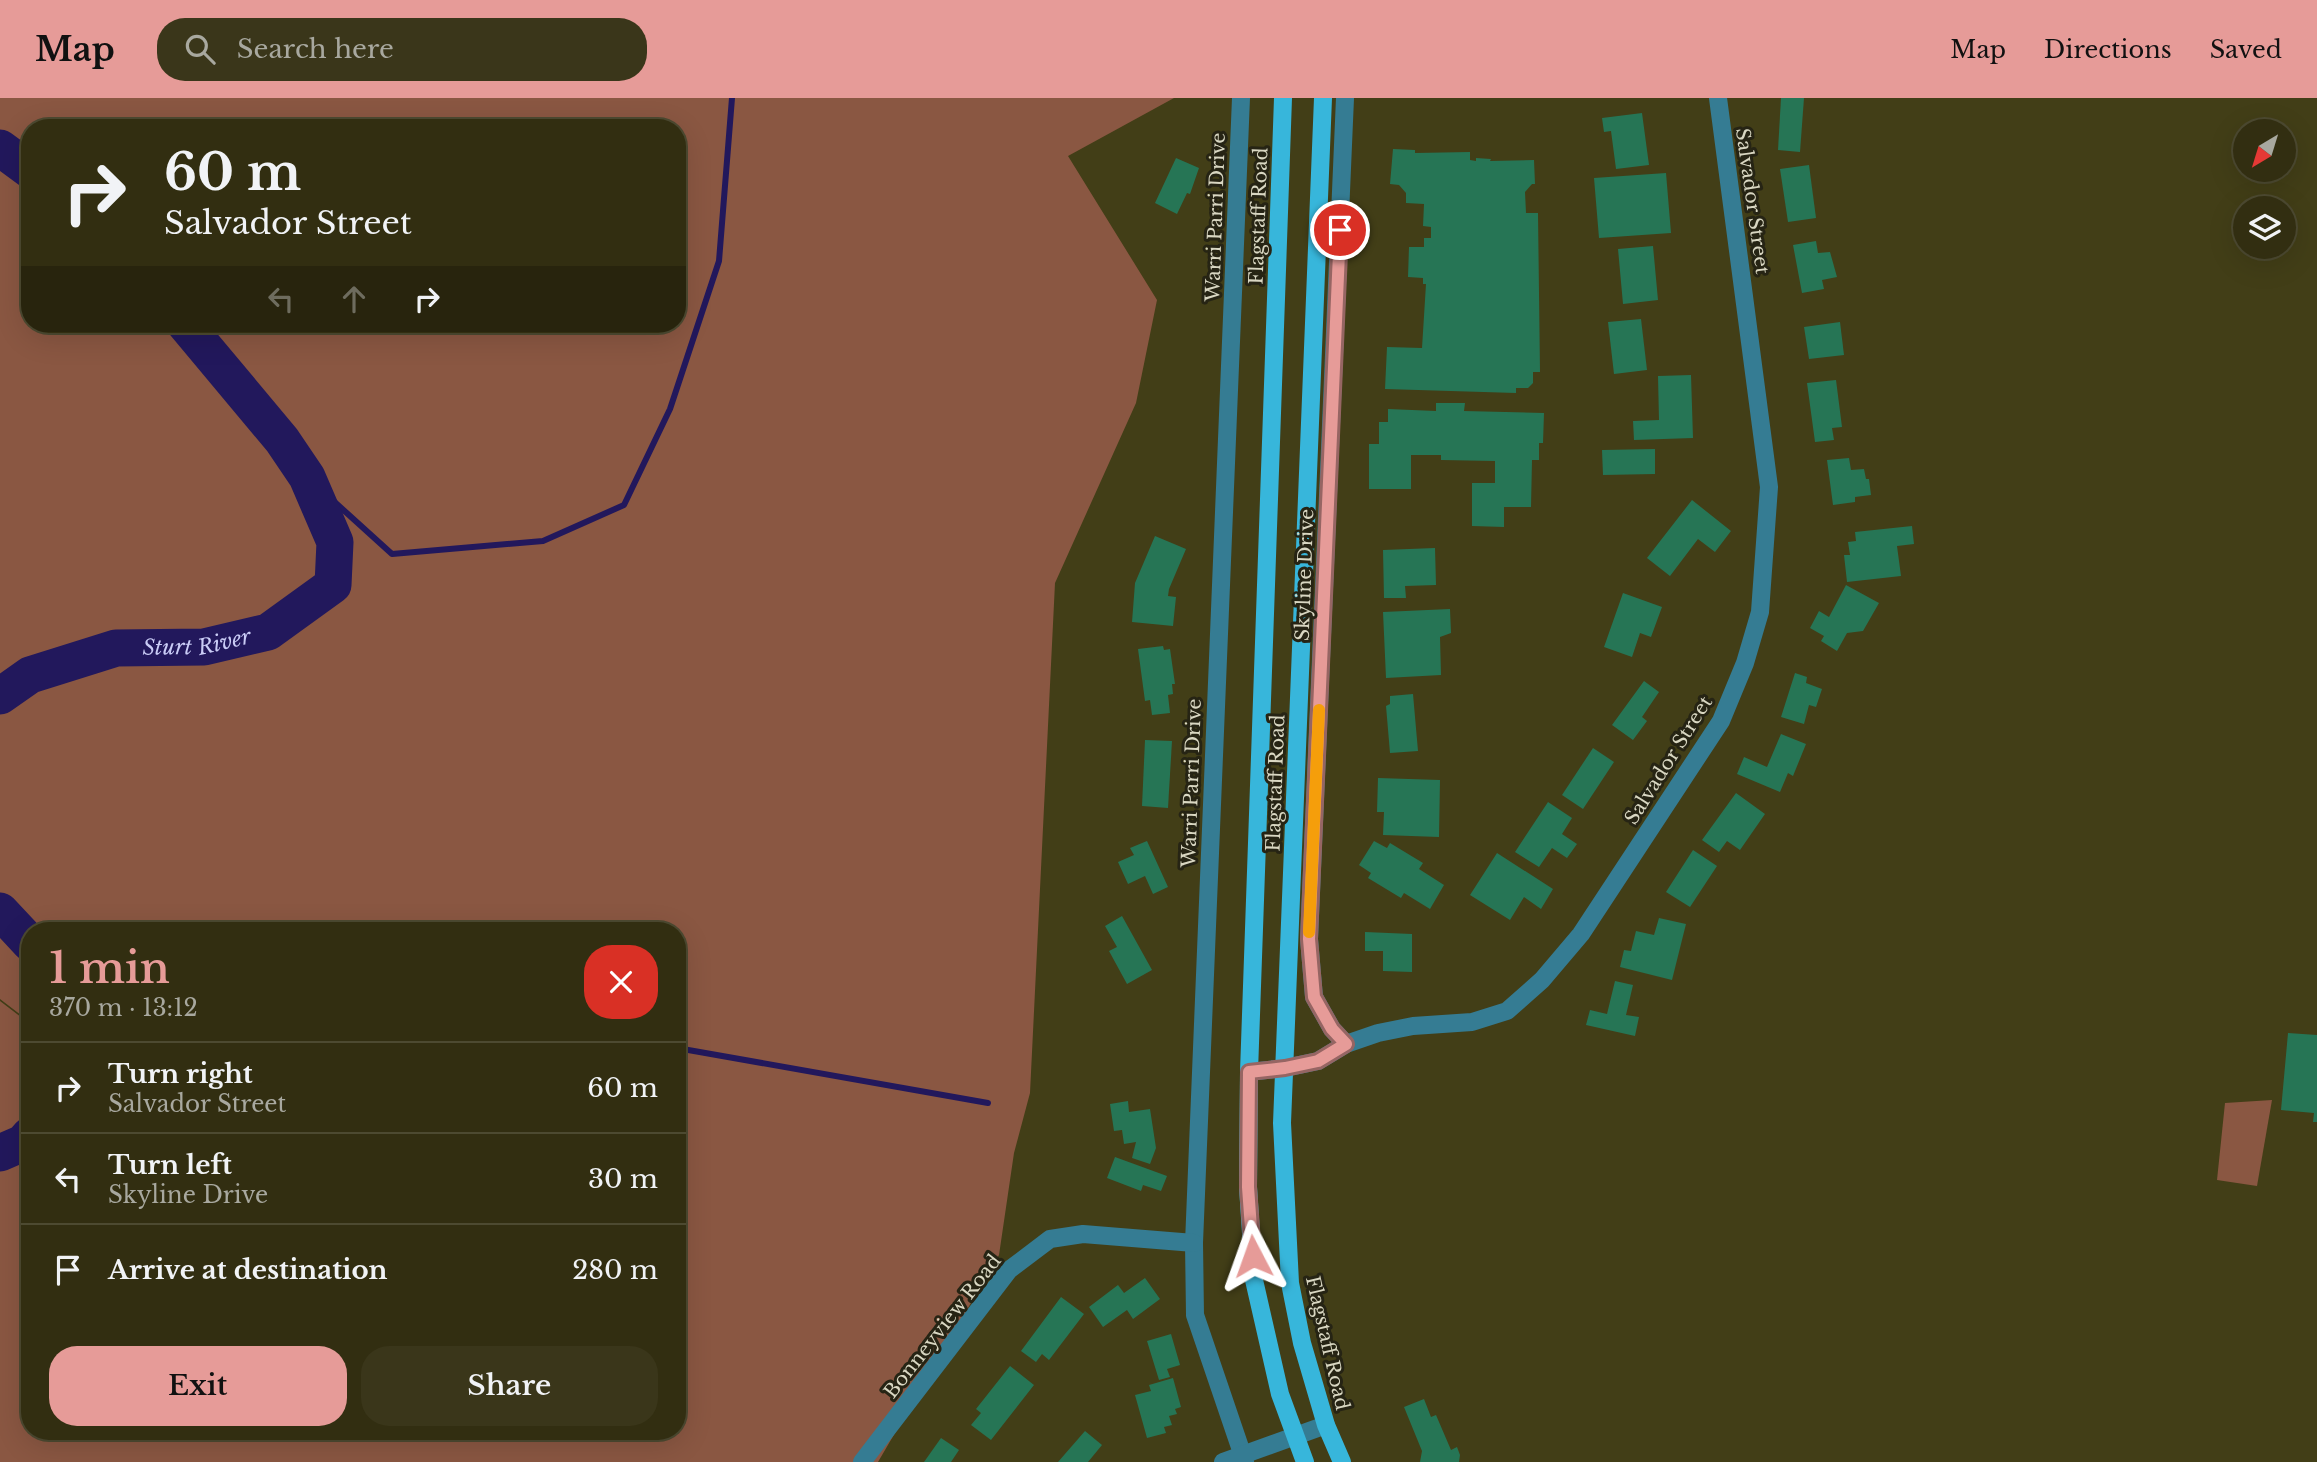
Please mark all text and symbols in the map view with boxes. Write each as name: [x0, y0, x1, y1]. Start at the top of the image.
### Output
search box: [157, 18, 647, 81]
text: Map: [35, 29, 115, 70]
icon: search: [181, 30, 219, 68]
text: Search here: [237, 33, 394, 65]
text: Map: [1950, 35, 2006, 64]
text: Directions: [2044, 35, 2172, 64]
text: Saved: [2210, 35, 2282, 64]
north arrow: [2233, 119, 2296, 182]
map controls: [2233, 119, 2296, 259]
street label: Salvador Street: [1731, 127, 1774, 276]
street label: Warri Parri Drive: [1201, 132, 1230, 303]
text: 60 m: [164, 142, 301, 203]
icon: right: [49, 147, 140, 238]
street label: Flagstaff Road: [1245, 147, 1272, 285]
button: layers: [2233, 196, 2296, 259]
pin: [1310, 200, 1370, 260]
text: Salvador Street: [164, 203, 412, 243]
icon: arrive: [1321, 211, 1359, 249]
icon: left: [262, 280, 300, 318]
icon: ahead: [335, 280, 373, 318]
icon: right: [408, 280, 446, 318]
street label: Skyline Drive: [1291, 508, 1318, 642]
water label: Sturt River: [142, 623, 255, 661]
street label: Salvador Street: [1620, 691, 1718, 829]
street label: Warri Parri Drive: [1177, 698, 1206, 869]
street label: Flagstaff Road: [1262, 714, 1289, 852]
text: 1 min: [49, 942, 170, 994]
button: close: [584, 945, 658, 1019]
text: 370 m · 13:12: [49, 994, 198, 1022]
text: Turn right: [108, 1058, 253, 1090]
icon: right: [49, 1069, 87, 1107]
text: 60 m: [587, 1072, 658, 1104]
text: Salvador Street: [108, 1090, 286, 1118]
text: Turn left: [108, 1149, 232, 1181]
icon: left: [49, 1160, 87, 1198]
text: 30 m: [588, 1163, 658, 1195]
text: Skyline Drive: [108, 1181, 268, 1209]
position arrow: [1216, 1219, 1290, 1293]
street label: Bonneyview Road: [879, 1250, 1006, 1403]
icon: arrive: [49, 1251, 87, 1289]
text: Arrive at destination: [108, 1254, 388, 1286]
text: 280 m: [572, 1254, 658, 1286]
street label: Flagstaff Road: [1301, 1274, 1354, 1413]
button: Exit: [49, 1346, 347, 1426]
button: Share: [361, 1346, 658, 1426]

